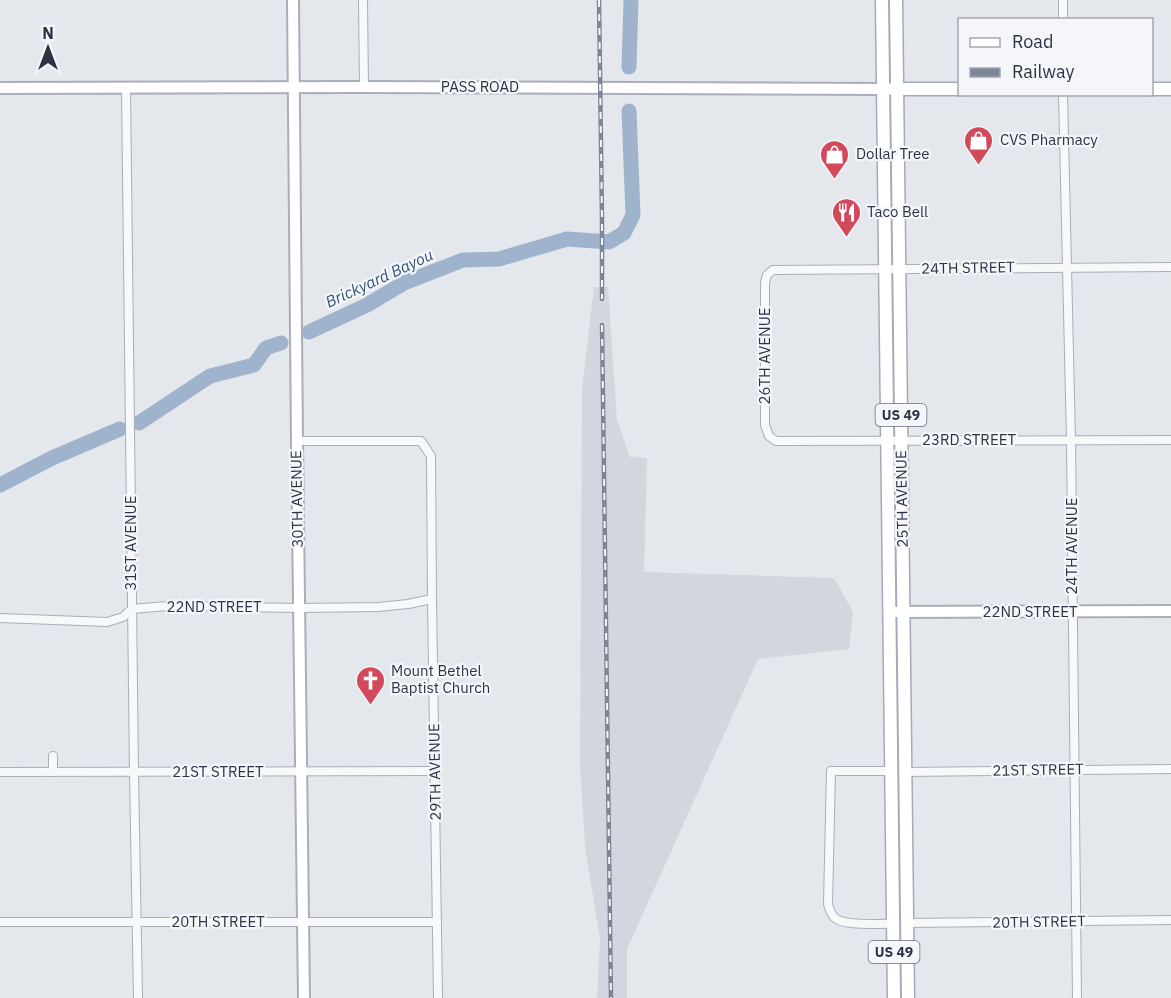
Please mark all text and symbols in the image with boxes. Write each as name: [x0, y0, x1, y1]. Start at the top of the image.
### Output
north arrow: [18, 18, 78, 78]
legend: [958, 18, 1153, 96]
text: N: [42, 23, 54, 43]
text: Road: [1012, 30, 1053, 53]
text: Railway: [1012, 60, 1074, 83]
street label: PASS ROAD: [441, 77, 519, 96]
shop icon: CVS Pharmacy: [963, 124, 995, 166]
place label: CVS Pharmacy: [1000, 130, 1098, 149]
shop icon: Dollar Tree: [819, 138, 851, 180]
place label: Dollar Tree: [856, 144, 929, 163]
restaurant icon: Taco Bell: [830, 196, 862, 238]
place label: Taco Bell: [867, 202, 928, 221]
water label: Brickyard Bayou: [322, 244, 436, 312]
street label: 24TH STREET: [921, 257, 1015, 278]
street label: 26TH AVENUE: [755, 307, 774, 405]
road number: US 49: [876, 404, 926, 426]
street label: 23RD STREET: [922, 430, 1016, 449]
street label: 30TH AVENUE: [286, 450, 307, 548]
street label: 25TH AVENUE: [891, 450, 912, 548]
street label: 31ST AVENUE: [121, 495, 140, 591]
street label: 24TH AVENUE: [1062, 497, 1081, 595]
street label: 22ND STREET: [167, 597, 262, 616]
street label: 22ND STREET: [983, 602, 1078, 621]
place label: Mount Bethel Baptist Church: [391, 661, 490, 697]
church icon: Mount Bethel Baptist Church: [354, 664, 386, 706]
street label: 29TH AVENUE: [424, 723, 445, 821]
street label: 21ST STREET: [992, 759, 1084, 780]
street label: 21ST STREET: [172, 762, 264, 781]
street label: 20TH STREET: [992, 911, 1086, 932]
street label: 20TH STREET: [171, 912, 265, 931]
road number: US 49: [868, 941, 920, 963]

